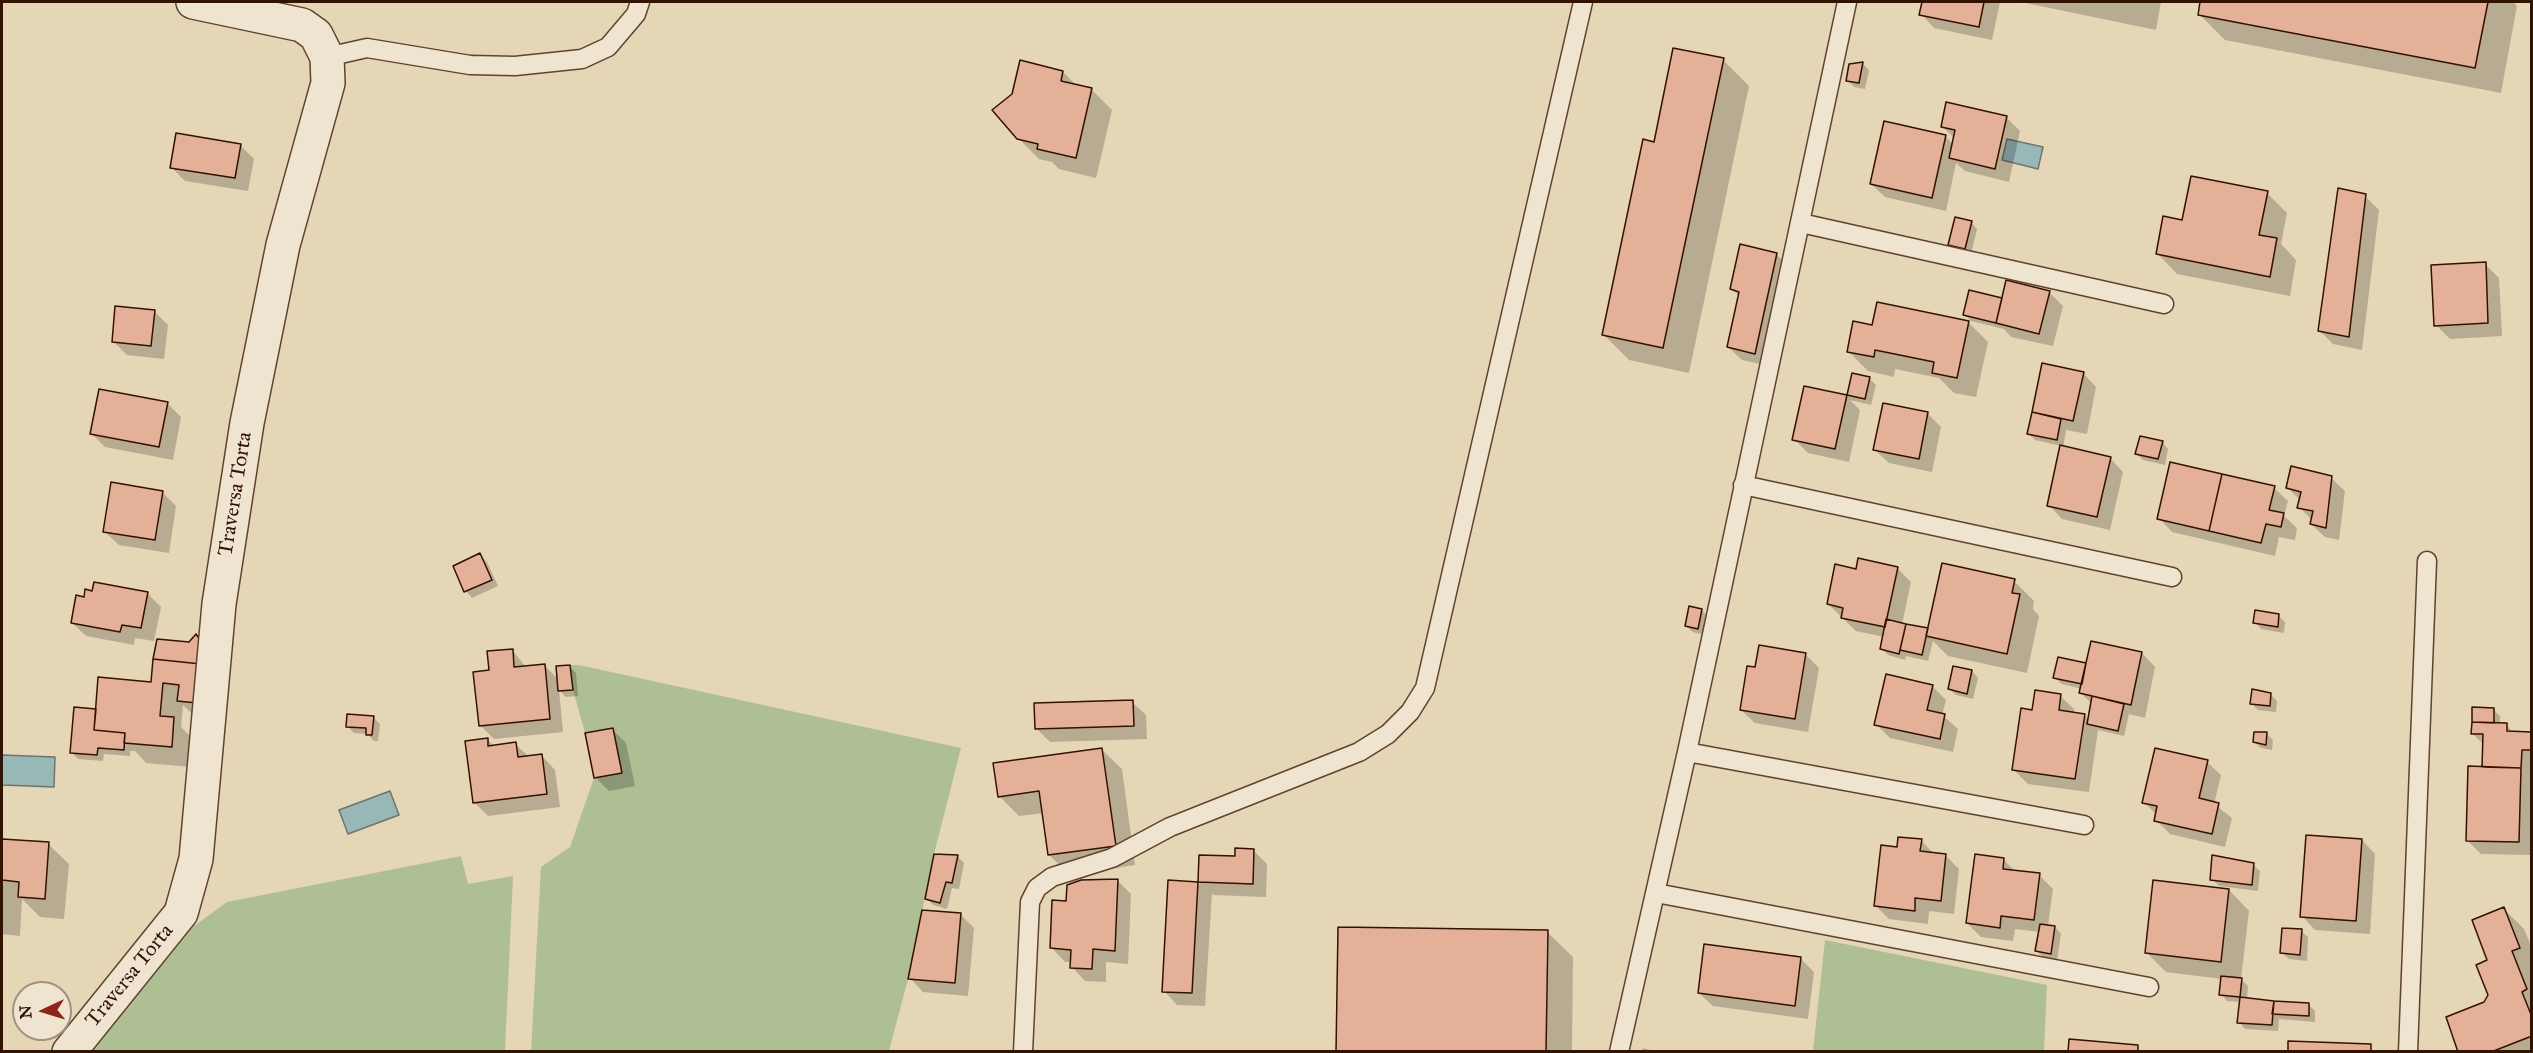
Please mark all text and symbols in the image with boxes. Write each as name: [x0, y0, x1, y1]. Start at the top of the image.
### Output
street label: Traversa Torta: [214, 430, 258, 558]
street label: Traversa Torta: [81, 919, 179, 1033]
north arrow: [12, 981, 72, 1041]
text: N: [16, 1005, 35, 1020]

